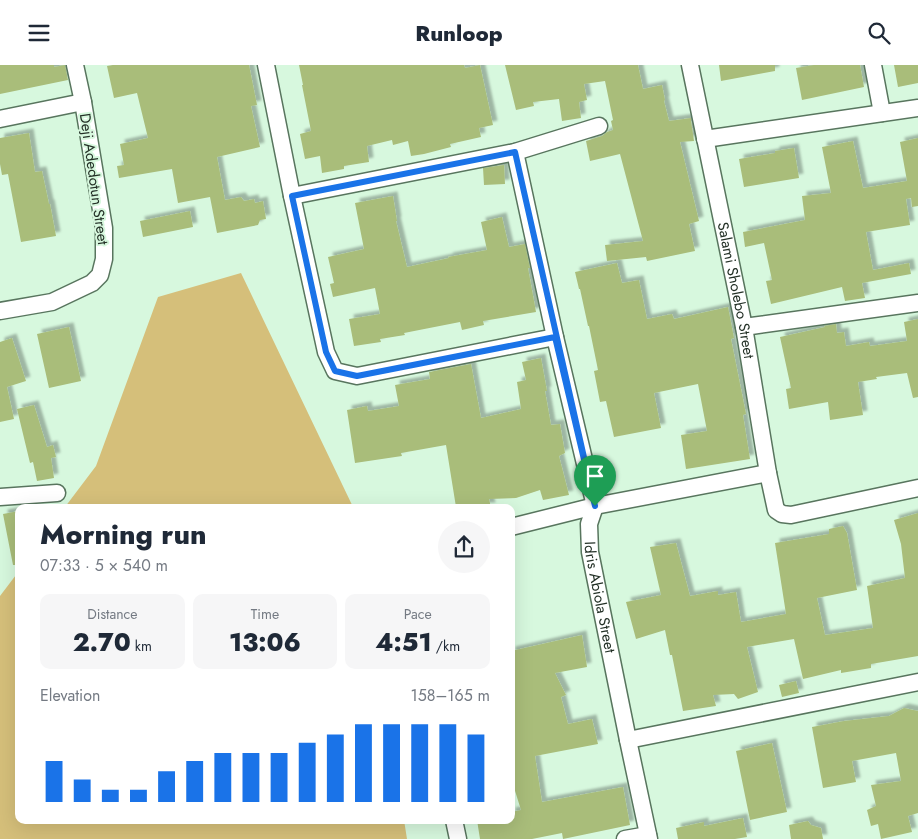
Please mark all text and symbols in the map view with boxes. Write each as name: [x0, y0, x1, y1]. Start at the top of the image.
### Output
text: Runloop: [415, 17, 503, 49]
icon: menu: [25, 19, 53, 47]
icon: search: [865, 19, 893, 47]
street label: Deji Adedotun Street: [74, 112, 114, 247]
street label: Salami Sholebo Street: [712, 220, 760, 361]
pin: [574, 455, 616, 506]
icon: arrive: [581, 462, 609, 490]
text: Morning run: [40, 514, 206, 555]
button: share: [438, 521, 490, 573]
street label: Idris Abiola Street: [579, 541, 621, 655]
text: 07:33 · 5 × 540 m: [40, 554, 168, 577]
text: Distance: [87, 604, 137, 624]
text: Time: [251, 604, 279, 624]
text: Pace: [404, 604, 432, 624]
text: 2.70: [73, 624, 131, 660]
text: 13:06: [229, 624, 301, 660]
text: 4:51: [375, 624, 432, 660]
text: km: [131, 636, 152, 656]
text: /km: [432, 636, 460, 656]
text: Elevation: [40, 684, 100, 707]
text: 158–165 m: [410, 684, 490, 707]

